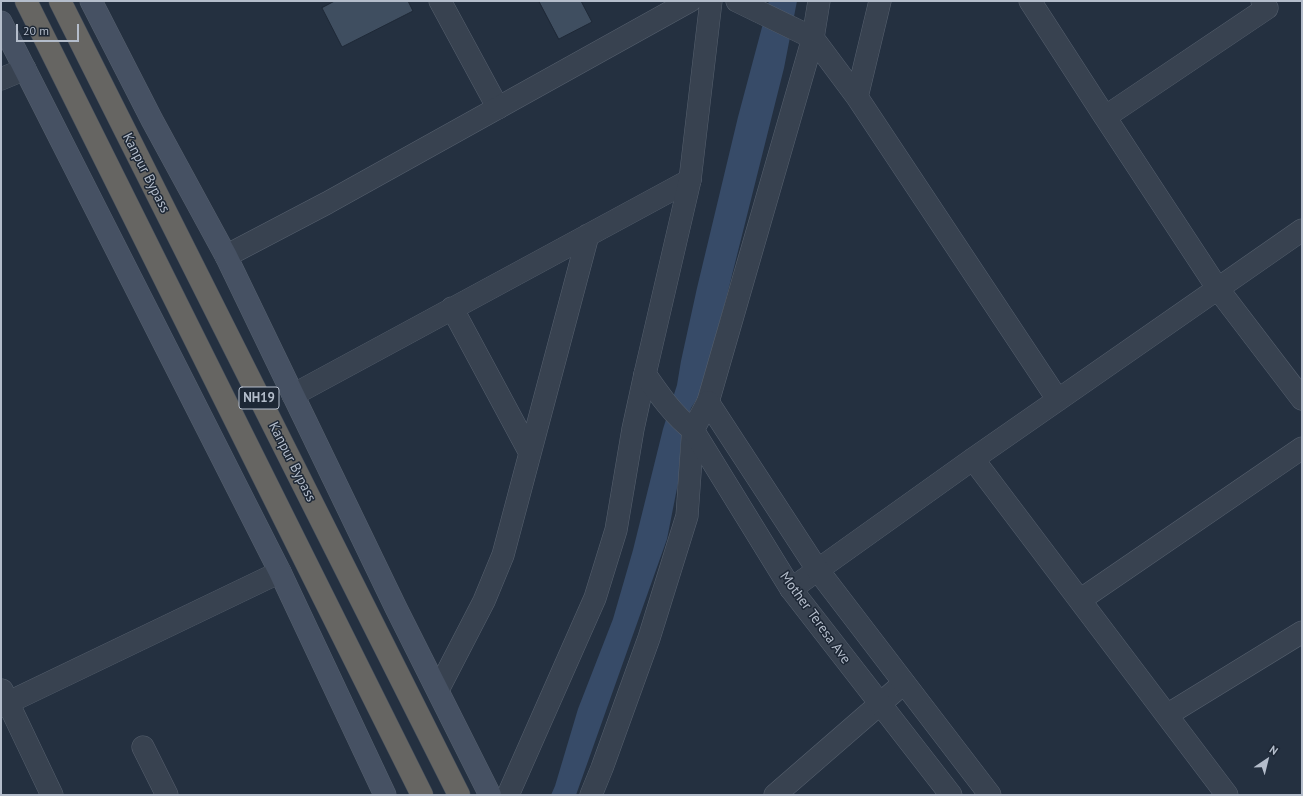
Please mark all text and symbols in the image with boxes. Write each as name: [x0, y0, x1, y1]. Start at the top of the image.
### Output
scale bar: [18, 16, 81, 42]
text: 20 m: [23, 23, 49, 38]
street label: Kanpur Bypass: [119, 130, 173, 216]
road number: NH19: [239, 387, 279, 409]
street label: Kanpur Bypass: [265, 419, 319, 505]
street label: Mother Teresa Ave: [776, 569, 854, 667]
north arrow: [1247, 740, 1287, 780]
text: N: [1267, 742, 1281, 758]

